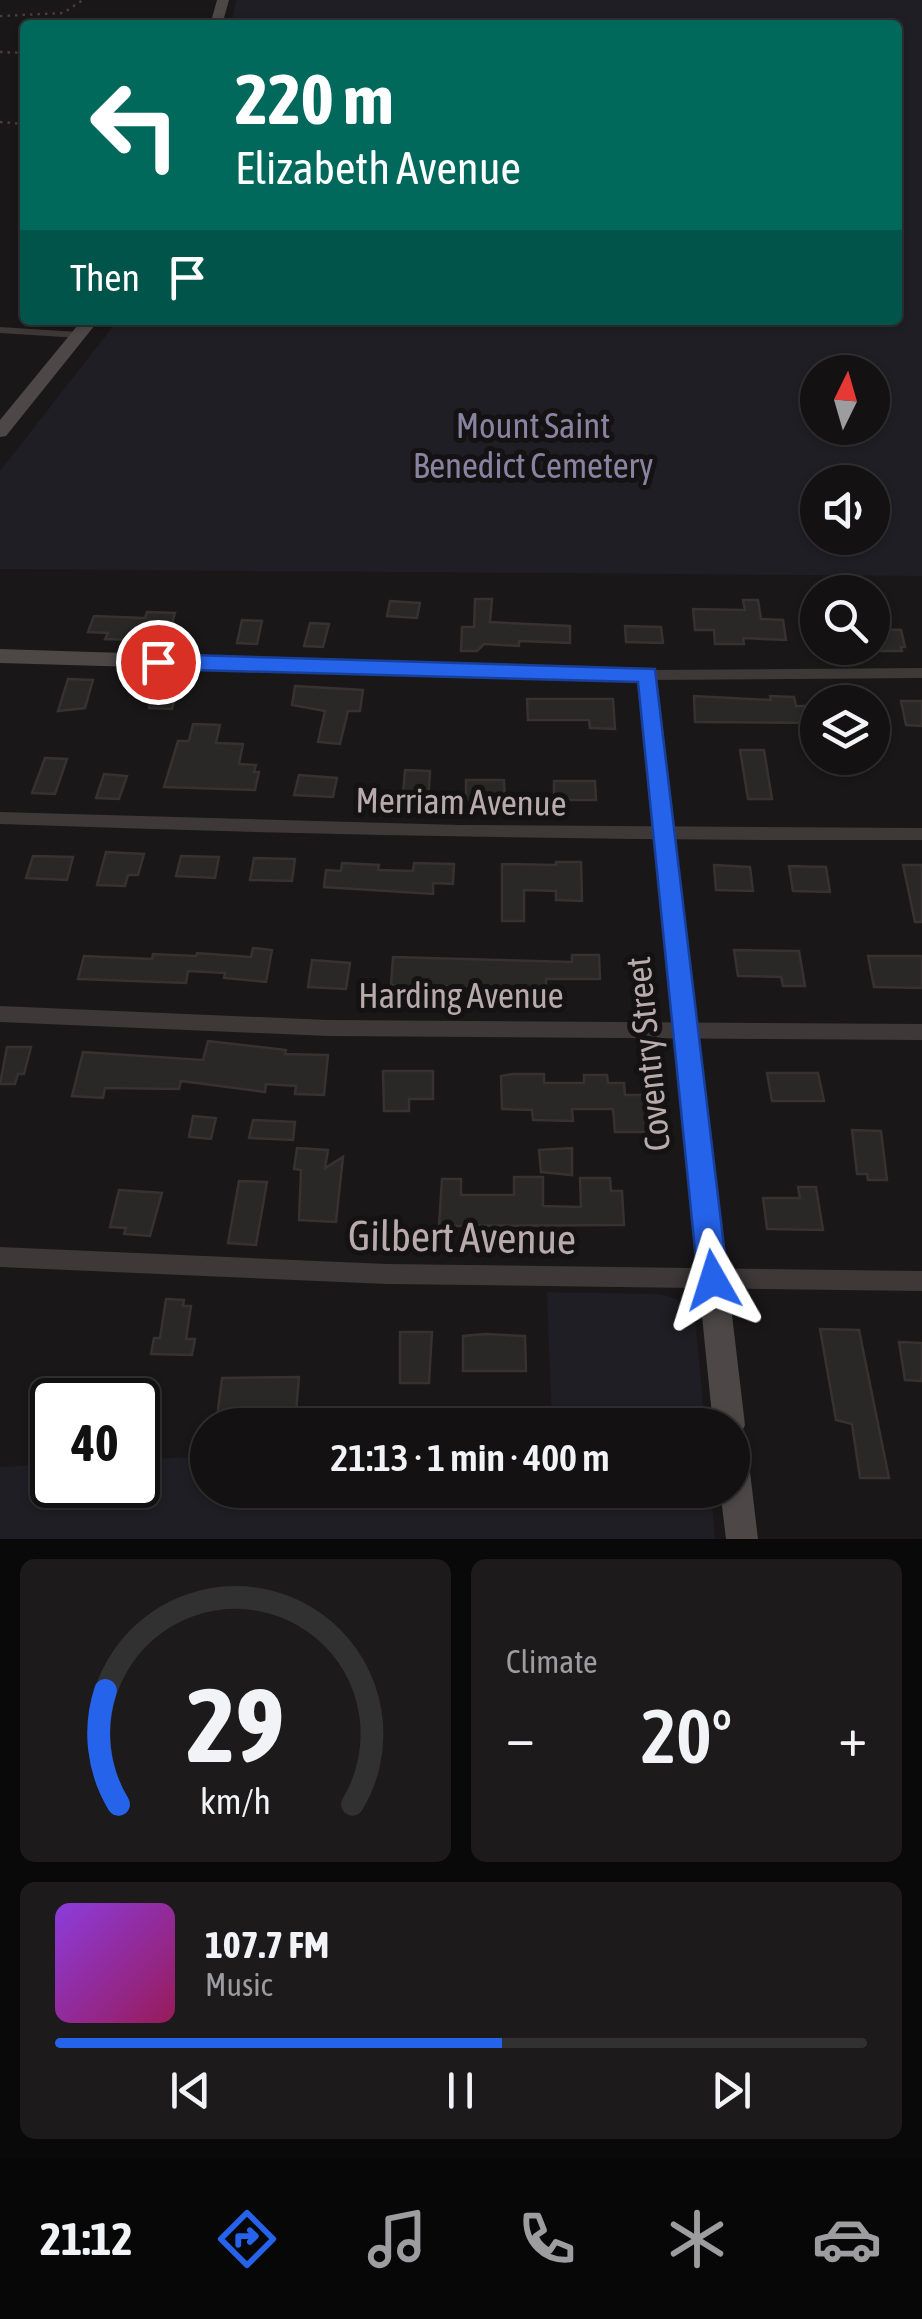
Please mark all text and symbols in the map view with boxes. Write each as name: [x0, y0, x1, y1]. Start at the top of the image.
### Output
text: 220 m: [235, 59, 394, 139]
icon: left: [70, 60, 200, 190]
text: Elizabeth Avenue: [235, 142, 521, 194]
icon: arrive: [160, 250, 215, 305]
text: Then: [70, 256, 140, 299]
north arrow: [800, 355, 890, 445]
map controls: [800, 355, 890, 775]
park label: Mount Saint Benedict Cemetery: [413, 405, 653, 485]
button: sound: [800, 465, 890, 555]
button: search: [800, 575, 890, 665]
pin: [116, 620, 201, 705]
icon: arrive: [131, 635, 186, 690]
button: layers: [800, 685, 890, 775]
street label: Merriam Avenue: [355, 779, 567, 823]
street label: Coventry Street: [617, 955, 677, 1153]
street label: Harding Avenue: [358, 975, 564, 1015]
street label: Gilbert Avenue: [348, 1211, 576, 1263]
position arrow: [661, 1228, 765, 1332]
speed limit sign: 40: [30, 1378, 160, 1508]
text: 21:13 · 1 min · 400 m: [330, 1436, 610, 1479]
text: Climate: [506, 1643, 598, 1680]
text: 29: [187, 1665, 284, 1784]
text: 20°: [641, 1693, 732, 1779]
text: −: [506, 1705, 535, 1768]
text: +: [838, 1705, 867, 1768]
text: km/h: [200, 1781, 271, 1822]
text: 107.7 FM: [205, 1923, 329, 1966]
text: Music: [205, 1966, 272, 2003]
icon: previous: [163, 2063, 218, 2118]
icon: pause: [433, 2063, 488, 2118]
icon: next: [704, 2063, 759, 2118]
icon: directions: [212, 2204, 282, 2274]
icon: music: [362, 2204, 432, 2274]
icon: phone: [512, 2204, 582, 2274]
icon: climate: [662, 2204, 732, 2274]
icon: car: [812, 2204, 882, 2274]
text: 21:12: [40, 2213, 133, 2265]

